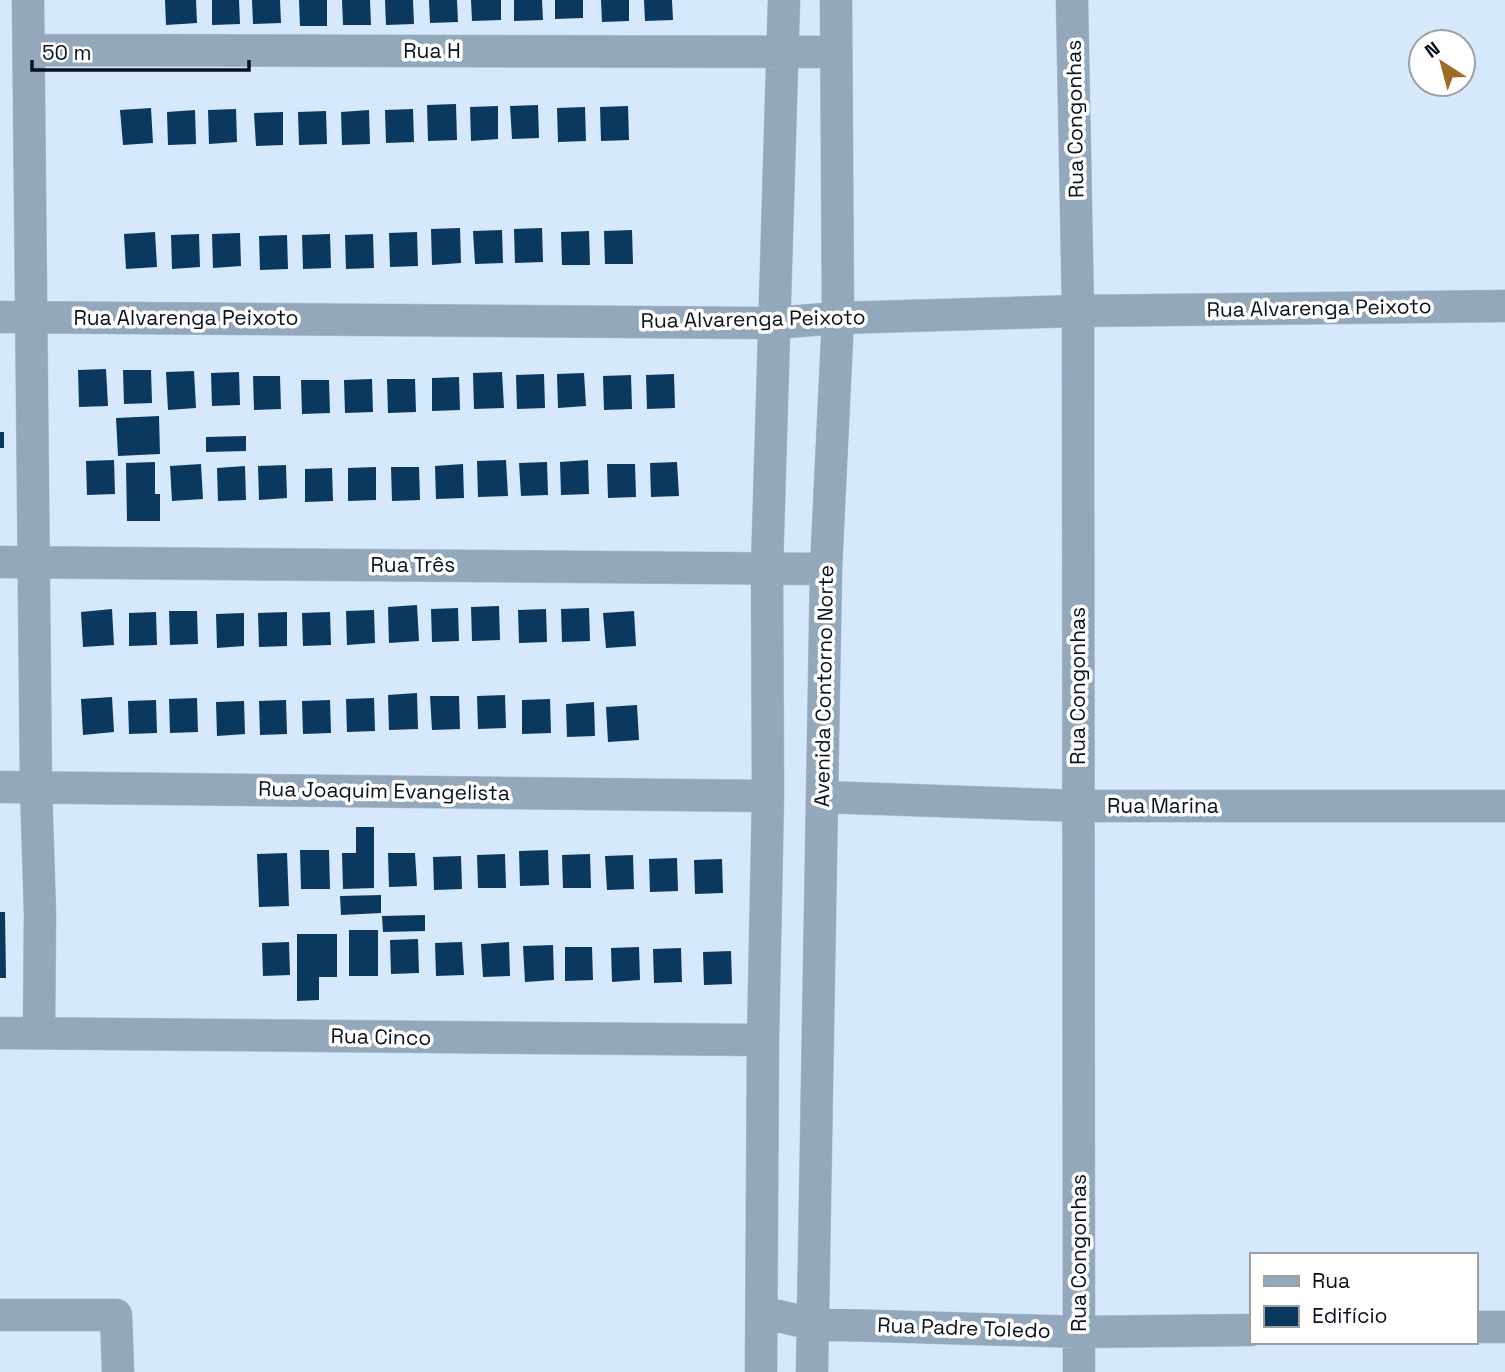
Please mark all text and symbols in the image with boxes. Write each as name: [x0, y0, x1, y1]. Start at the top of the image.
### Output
scale bar: [32, 28, 248, 72]
north arrow: [1407, 28, 1477, 98]
text: N: [1420, 36, 1445, 64]
street label: Rua H: [403, 37, 461, 64]
text: 50 m: [42, 39, 92, 66]
street label: Rua Congonhas: [1060, 40, 1089, 198]
street label: Rua Alvarenga Peixoto: [1206, 292, 1432, 323]
street label: Rua Alvarenga Peixoto: [640, 303, 866, 334]
street label: Rua Alvarenga Peixoto: [74, 304, 298, 331]
street label: Rua Três: [371, 551, 455, 578]
street label: Avenida Contorno Norte: [808, 565, 839, 807]
street label: Rua Congonhas: [1064, 607, 1091, 765]
street label: Rua Joaquim Evangelista: [258, 775, 510, 806]
street label: Rua Marina: [1107, 792, 1219, 819]
street label: Rua Cinco: [330, 1022, 432, 1051]
street label: Rua Congonhas: [1065, 1174, 1092, 1332]
legend: [1250, 1253, 1477, 1344]
text: Rua: [1312, 1267, 1350, 1294]
text: Edifício: [1312, 1302, 1388, 1329]
street label: Rua Padre Toledo: [877, 1311, 1051, 1344]

